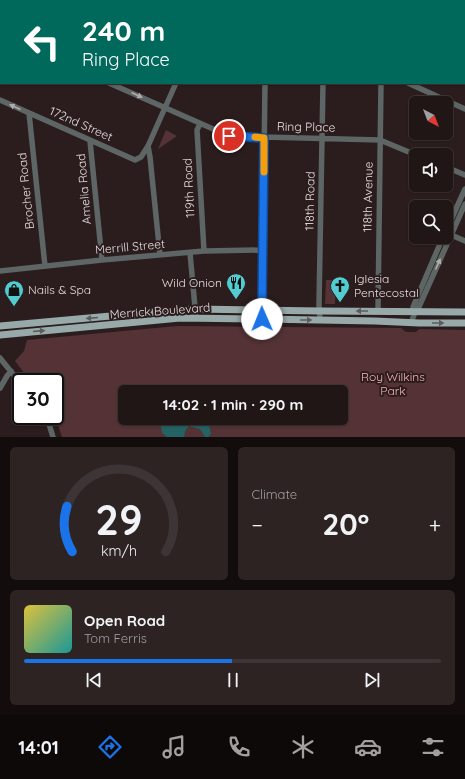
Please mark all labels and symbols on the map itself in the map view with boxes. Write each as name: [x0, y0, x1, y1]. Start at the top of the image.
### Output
one-way arrow: [132, 93, 144, 99]
north arrow: [409, 96, 453, 140]
street label: 172nd Street: [47, 103, 115, 144]
one-way arrow: [9, 104, 21, 110]
street label: Ring Place: [277, 118, 336, 135]
pin: [212, 119, 246, 153]
street label: Brocher Road: [14, 152, 37, 230]
street label: Amelia Road: [73, 153, 94, 225]
street label: 119th Road: [179, 158, 198, 218]
street label: 118th Avenue: [359, 161, 376, 232]
street label: 118th Road: [301, 171, 318, 231]
street label: Merrill Street: [94, 236, 166, 257]
one-way arrow: [435, 259, 441, 270]
place label: Iglesia Pentecostal: [354, 271, 419, 300]
restaurant icon: Wild Onion: [225, 272, 247, 300]
place label: Wild Onion: [162, 275, 222, 290]
church icon: Iglesia Pentecostal: [329, 275, 351, 303]
shop icon: Nails & Spa: [3, 279, 25, 307]
place label: Nails & Spa: [28, 282, 91, 297]
position arrow: [241, 298, 283, 340]
street label: Merrick Boulevard: [109, 300, 211, 322]
one-way arrow: [355, 308, 368, 314]
one-way arrow: [86, 314, 99, 321]
one-way arrow: [300, 317, 313, 323]
one-way arrow: [432, 320, 445, 326]
one-way arrow: [33, 328, 45, 335]
park label: Roy Wilkins Park: [361, 369, 425, 398]
speed limit sign: 30: [12, 373, 64, 425]

